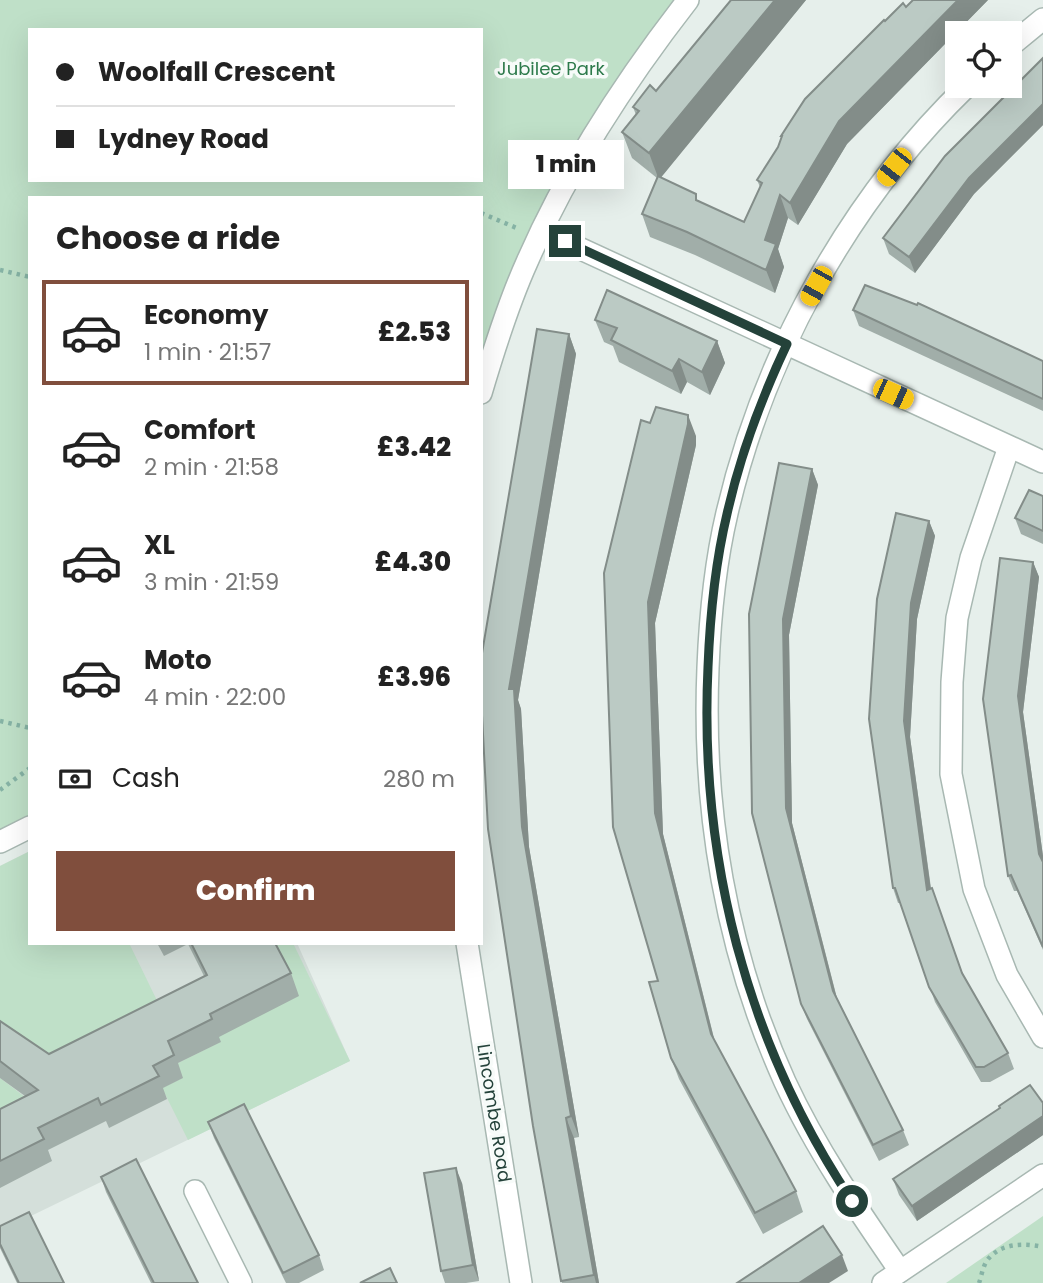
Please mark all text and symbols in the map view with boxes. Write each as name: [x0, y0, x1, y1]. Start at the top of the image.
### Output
map controls: [945, 21, 1022, 98]
button: locate: [945, 21, 1022, 98]
text: Woolfall Crescent: [98, 54, 335, 90]
park label: Jubilee Park: [497, 56, 606, 81]
text: Lydney Road: [98, 121, 269, 157]
callout: 1 min: [507, 140, 623, 188]
car: [873, 144, 916, 190]
text: 1 min: [536, 148, 596, 180]
text: Choose a ride: [56, 215, 280, 260]
route end: [549, 225, 581, 257]
car: [797, 263, 836, 309]
text: Economy: [144, 297, 268, 333]
icon: car: [60, 301, 123, 364]
text: £2.53: [378, 314, 451, 350]
text: 1 min · 21:57: [144, 336, 271, 368]
car: [870, 376, 917, 412]
text: Comfort: [144, 412, 256, 448]
icon: car: [60, 416, 123, 479]
text: £3.42: [377, 429, 451, 465]
text: 2 min · 21:58: [144, 451, 279, 483]
text: XL: [144, 527, 175, 563]
icon: car: [60, 531, 123, 594]
text: £4.30: [375, 544, 451, 580]
text: 3 min · 21:59: [144, 566, 279, 598]
text: Moto: [144, 642, 212, 678]
icon: car: [60, 646, 123, 709]
text: £3.96: [378, 659, 451, 695]
text: 4 min · 22:00: [144, 681, 286, 713]
icon: cash: [56, 760, 94, 798]
text: Cash: [112, 760, 180, 796]
text: 280 m: [383, 763, 455, 795]
button: Confirm: [56, 851, 455, 931]
street label: Lincombe Road: [471, 1042, 518, 1184]
route start: [836, 1185, 868, 1217]

